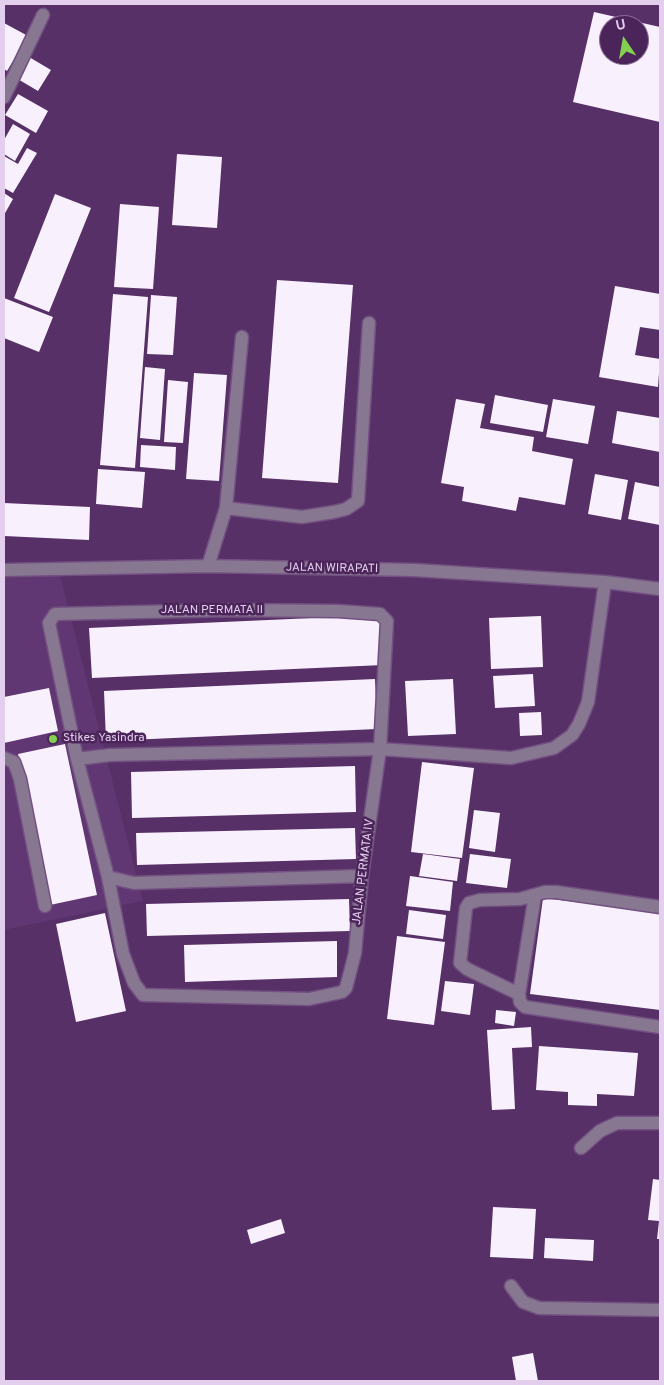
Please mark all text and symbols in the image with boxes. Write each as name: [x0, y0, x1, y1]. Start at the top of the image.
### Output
north arrow: [599, 15, 649, 65]
text: U: [614, 16, 628, 35]
street label: JALAN WIRAPATI: [286, 561, 378, 577]
street label: JALAN PERMATA II: [161, 604, 263, 618]
place label: Stikes Yasindra: [63, 732, 144, 746]
marker: Stikes Yasindra: [47, 733, 59, 745]
street label: JALAN PERMATA IV: [350, 818, 378, 926]

